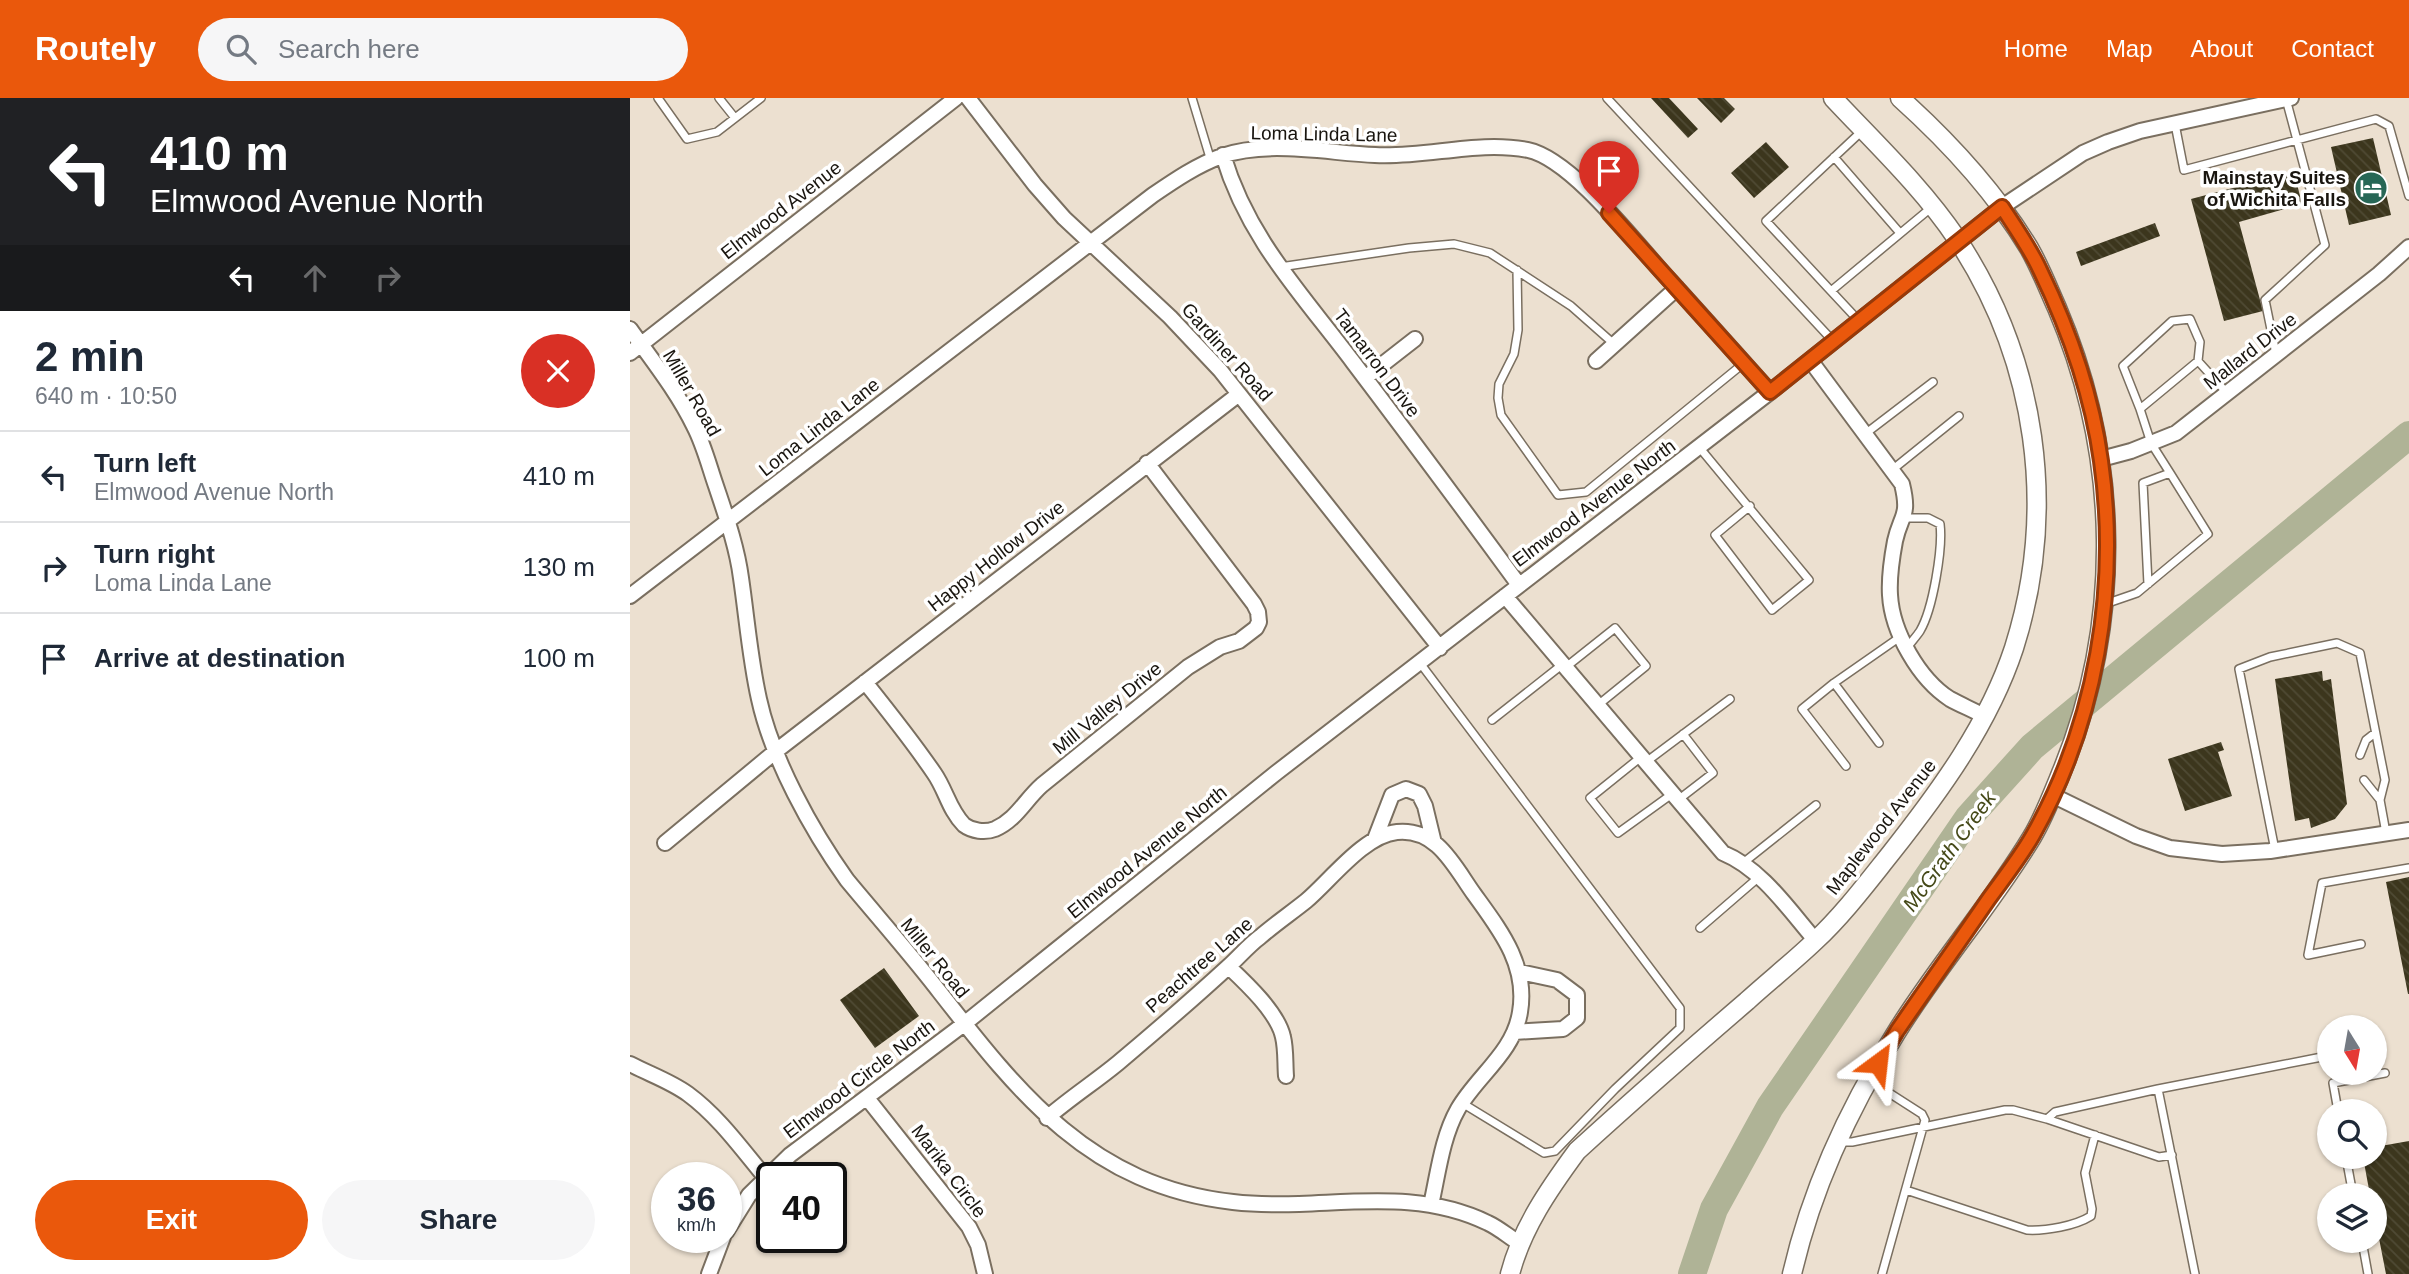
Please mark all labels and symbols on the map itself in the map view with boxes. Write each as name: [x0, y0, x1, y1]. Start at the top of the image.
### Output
street label: Loma Linda Lane: [1250, 122, 1398, 146]
pin: [1579, 141, 1639, 213]
street label: Elmwood Avenue: [717, 157, 845, 263]
place label: Mainstay Suites of Wichita Falls: [2202, 167, 2346, 210]
hotel icon: Mainstay Suites of Wichita Falls: [2352, 169, 2390, 207]
street label: Gardiner Road: [1178, 299, 1276, 405]
street label: Tamarron Drive: [1330, 305, 1424, 421]
street label: Mallard Drive: [2199, 308, 2301, 394]
street label: Miller Road: [659, 346, 725, 440]
street label: Loma Linda Lane: [755, 374, 883, 480]
street label: Elmwood Avenue North: [1509, 435, 1679, 571]
street label: Happy Hollow Drive: [924, 496, 1068, 616]
street label: Mill Valley Drive: [1048, 658, 1166, 758]
street label: Maplewood Avenue: [1822, 755, 1940, 899]
street label: Elmwood Avenue North: [1063, 781, 1231, 923]
water label: McGrath Creek: [1898, 785, 2001, 915]
street label: Peachtree Lane: [1141, 913, 1257, 1017]
street label: Miller Road: [897, 914, 973, 1002]
street label: Elmwood Circle North: [779, 1015, 939, 1143]
north arrow: [2317, 1015, 2387, 1085]
position arrow: [1841, 1026, 1915, 1100]
street label: Marika Circle: [907, 1120, 991, 1222]
speed limit sign: 40: [756, 1162, 847, 1253]

